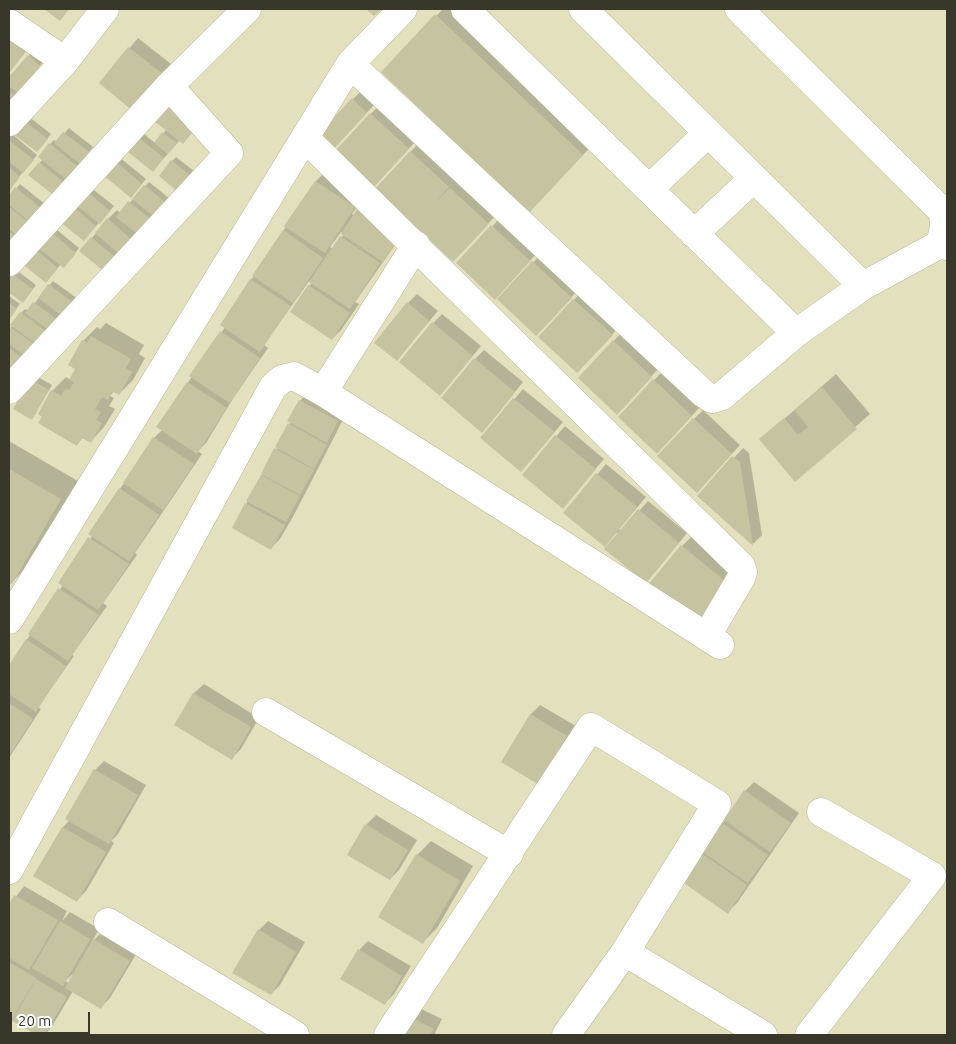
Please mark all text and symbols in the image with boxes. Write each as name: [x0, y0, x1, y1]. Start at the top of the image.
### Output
scale bar: [12, 1002, 92, 1034]
text: 20 m: [18, 1012, 51, 1029]

